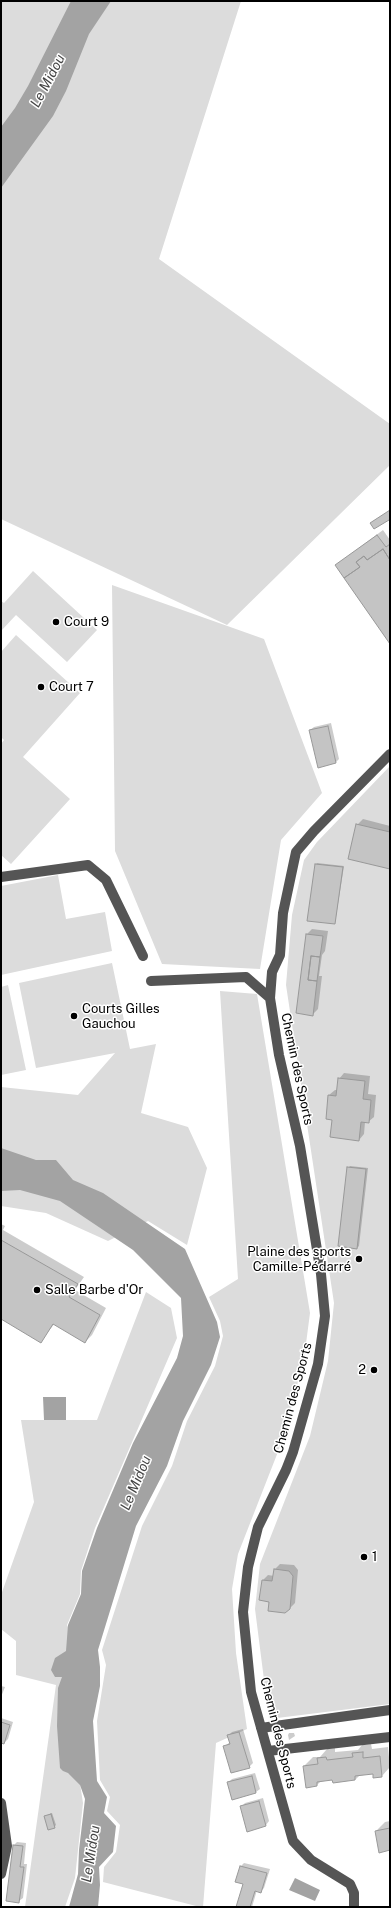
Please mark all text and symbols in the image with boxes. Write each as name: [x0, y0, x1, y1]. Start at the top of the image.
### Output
water label: Le Midou: [27, 52, 69, 110]
place label: Court 9: [64, 614, 109, 630]
marker: Court 9: [51, 617, 61, 627]
place label: Court 7: [49, 679, 94, 695]
marker: Court 7: [36, 682, 46, 692]
place label: Courts Gilles Gauchou: [82, 1001, 160, 1032]
marker: Courts Gilles Gauchou: [69, 1011, 79, 1021]
street label: Chemin des Sports: [278, 1012, 316, 1126]
place label: Plaine des sports Camille-Pédarré: [247, 1244, 351, 1275]
marker: Plaine des sports Camille-Pédarré: [354, 1254, 364, 1264]
place label: Salle Barbe d'Or: [45, 1282, 143, 1298]
marker: Salle Barbe d'Or: [32, 1285, 42, 1295]
street label: Chemin des Sports: [271, 1341, 315, 1455]
place label: 2: [358, 1362, 366, 1378]
marker: 2: [369, 1365, 379, 1375]
water label: Le Midou: [117, 1453, 155, 1513]
place label: 1: [372, 1549, 377, 1565]
marker: 1: [359, 1552, 369, 1562]
street label: Chemin des Sports: [257, 1676, 299, 1790]
water label: Le Midou: [78, 1824, 104, 1884]

